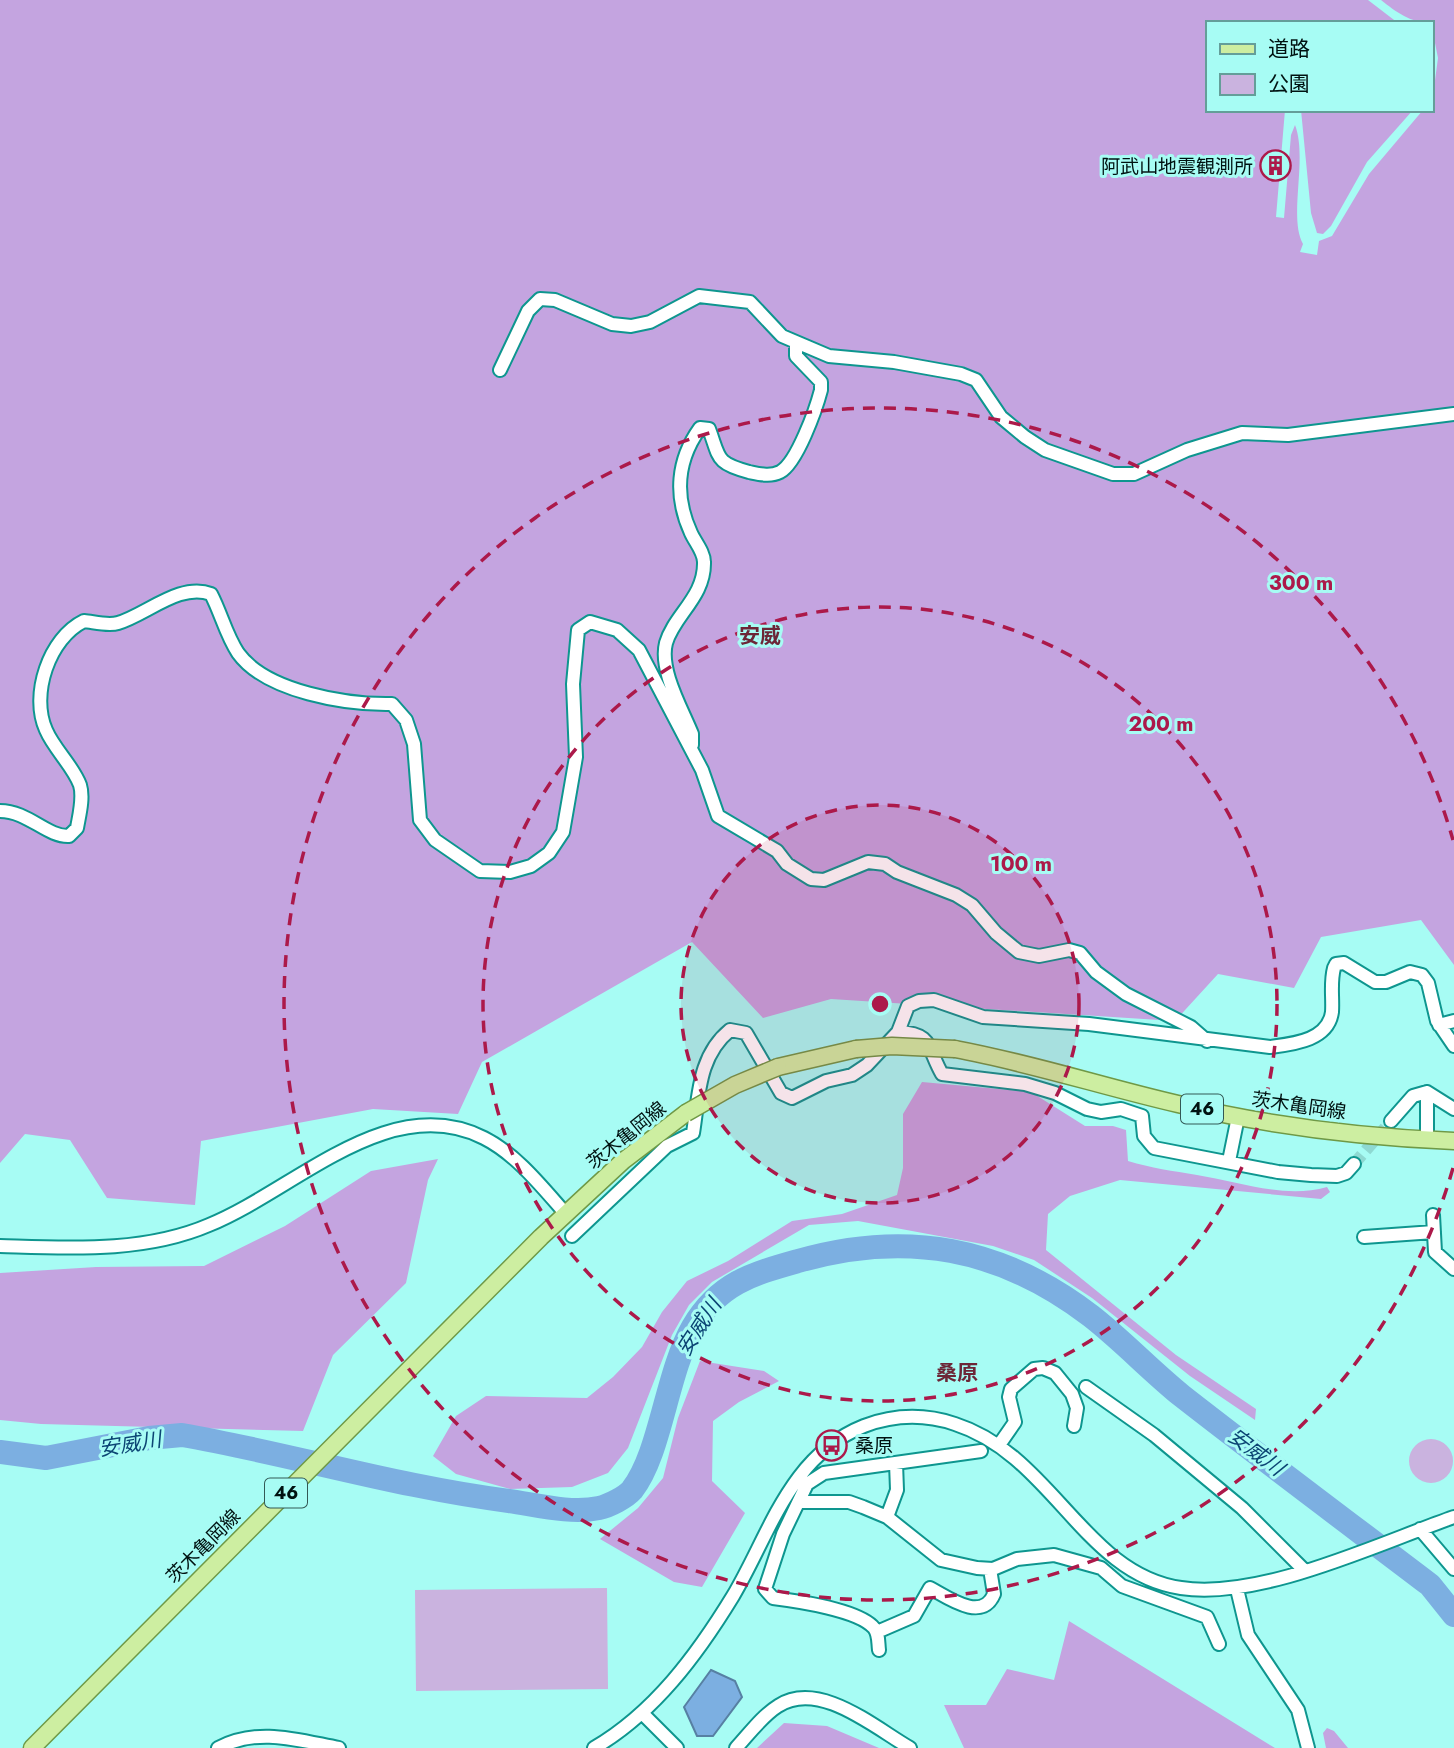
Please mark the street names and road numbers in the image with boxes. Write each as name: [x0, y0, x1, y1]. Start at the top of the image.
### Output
street label: 茨木亀岡線: [1250, 1086, 1348, 1125]
road number: 46: [1181, 1094, 1223, 1124]
street label: 茨木亀岡線: [581, 1095, 672, 1176]
road number: 46: [265, 1478, 307, 1508]
street label: 茨木亀岡線: [160, 1503, 246, 1589]

